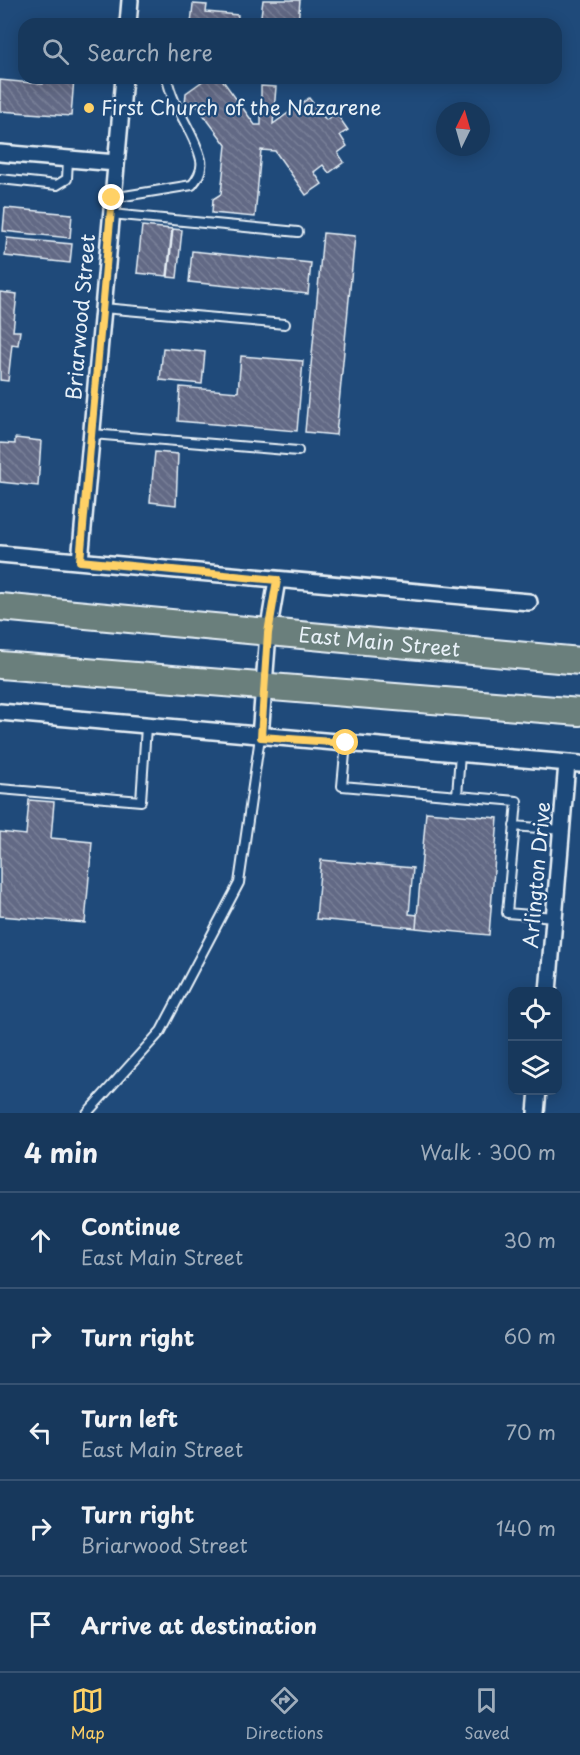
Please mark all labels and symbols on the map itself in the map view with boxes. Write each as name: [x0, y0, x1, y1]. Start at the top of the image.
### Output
place label: First Church of the Nazarene: [101, 92, 381, 122]
marker: First Church of the Nazarene: [82, 101, 96, 115]
north arrow: [436, 102, 490, 156]
route end: [98, 184, 124, 210]
street label: Briarwood Street: [58, 233, 102, 401]
street label: East Main Street: [297, 619, 462, 664]
route start: [332, 729, 358, 755]
street label: Arlington Drive: [515, 800, 557, 949]

